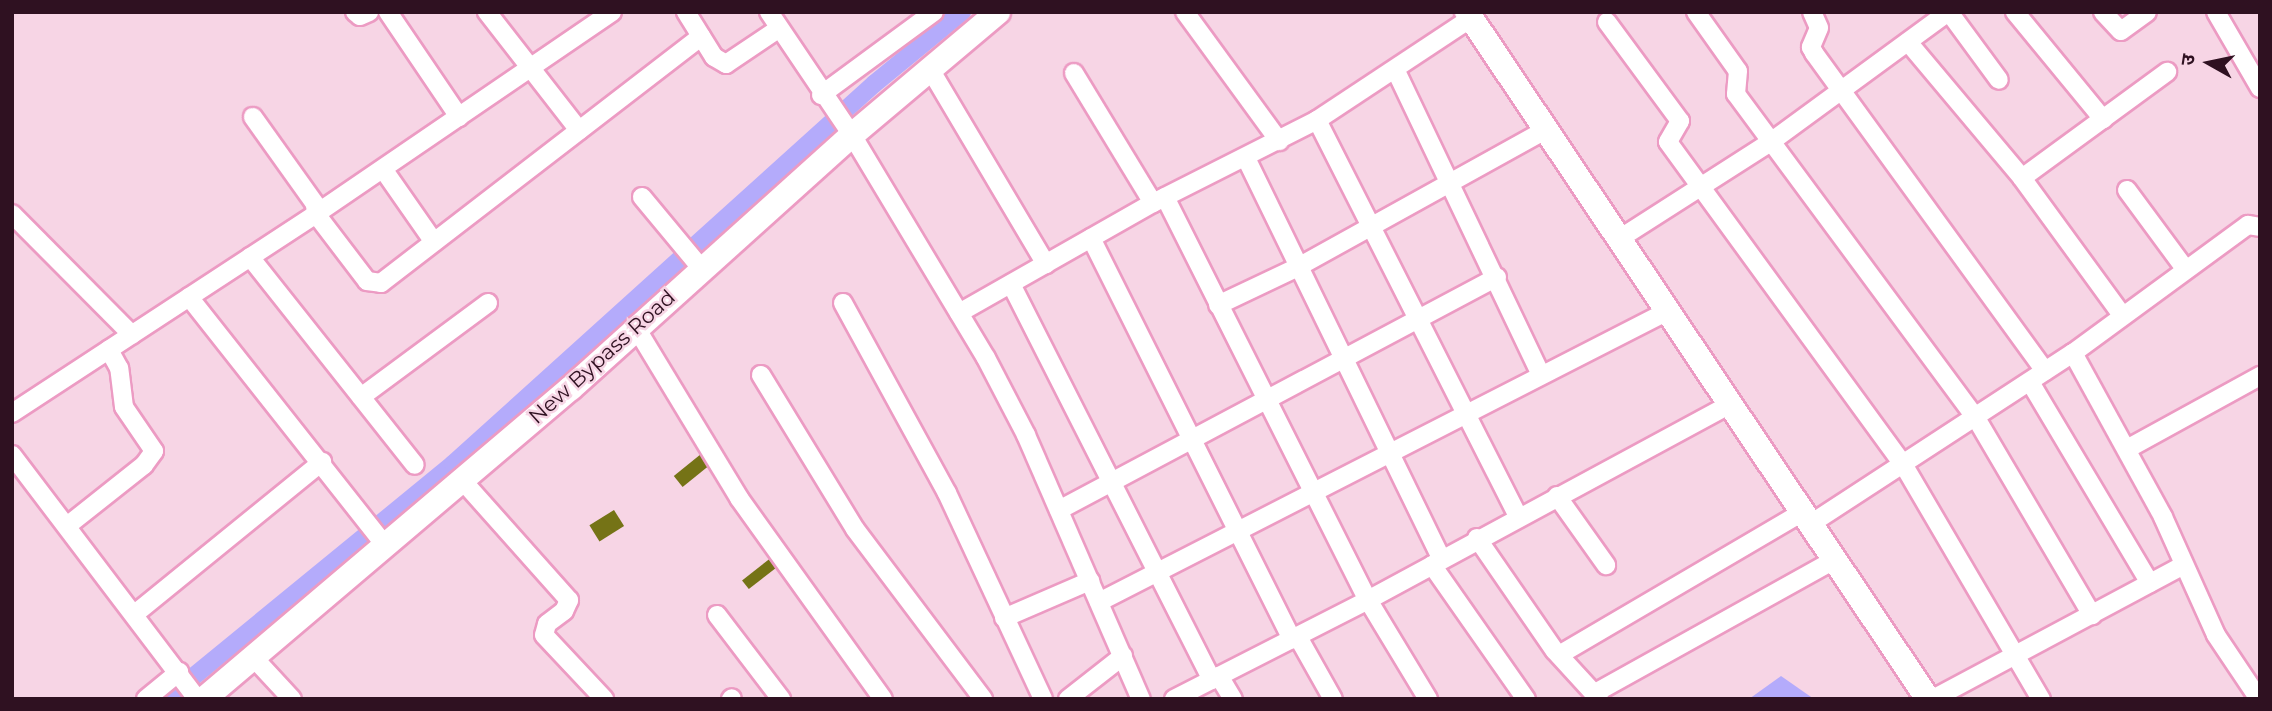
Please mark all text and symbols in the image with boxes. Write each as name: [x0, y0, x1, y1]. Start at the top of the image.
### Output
north arrow: [2174, 28, 2244, 98]
text: उ: [2176, 52, 2200, 67]
street label: New Bypass Road: [524, 285, 680, 429]

